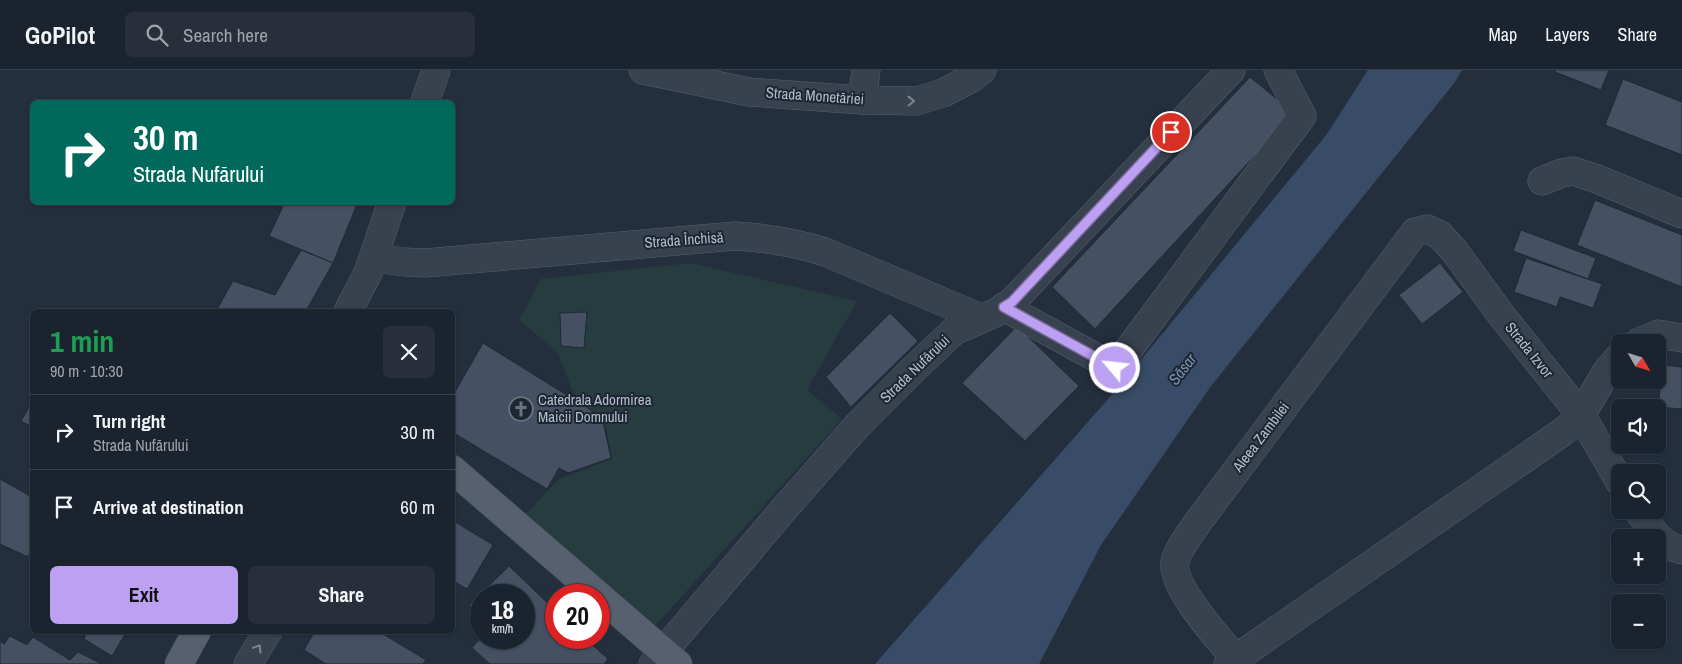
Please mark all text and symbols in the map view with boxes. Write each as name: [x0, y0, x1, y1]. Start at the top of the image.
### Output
search box: [125, 12, 475, 57]
text: GoPilot: [25, 19, 95, 51]
icon: search: [143, 21, 171, 49]
text: Search here: [183, 22, 268, 48]
text: Map: [1489, 22, 1517, 47]
text: Layers: [1545, 22, 1590, 47]
text: Share: [1618, 22, 1657, 47]
street label: Strada Monetăriei: [765, 82, 865, 109]
one-way arrow: [907, 95, 915, 106]
pin: [1150, 111, 1192, 153]
text: 30 m: [133, 114, 198, 161]
icon: arrive: [1157, 118, 1185, 146]
icon: right: [50, 120, 115, 185]
text: Strada Nufărului: [133, 159, 264, 189]
street label: Strada Închisă: [644, 226, 724, 253]
street label: Strada Izvor: [1500, 317, 1558, 382]
text: 1 min: [50, 321, 114, 361]
button: close: [383, 326, 435, 378]
street label: Strada Nufărului: [875, 330, 954, 407]
north arrow: [1611, 334, 1666, 389]
map controls: [1611, 334, 1666, 649]
position arrow: [1088, 341, 1140, 393]
water label: Săsar: [1163, 348, 1202, 389]
text: 90 m · 10:30: [50, 360, 123, 382]
place label: Catedrala Adormirea Maicii Domnului: [538, 389, 652, 427]
church icon: Catedrala Adormirea Maicii Domnului: [508, 396, 534, 422]
street label: Aleea Zambilei: [1227, 397, 1294, 477]
button: sound: [1611, 399, 1666, 454]
text: Turn right: [93, 408, 165, 434]
icon: right: [50, 418, 78, 446]
text: 30 m: [400, 419, 435, 445]
text: Strada Nufărului: [93, 434, 189, 456]
button: search: [1611, 464, 1666, 519]
icon: arrive: [50, 493, 78, 521]
text: Arrive at destination: [93, 494, 244, 520]
text: 60 m: [400, 494, 435, 520]
button: +: [1611, 529, 1666, 584]
button: Exit: [50, 566, 238, 624]
button: Share: [248, 566, 435, 624]
speed limit sign: 20: [545, 584, 610, 649]
text: 18: [491, 593, 514, 627]
button: −: [1611, 594, 1666, 649]
text: km/h: [492, 621, 513, 637]
one-way arrow: [251, 644, 261, 653]

